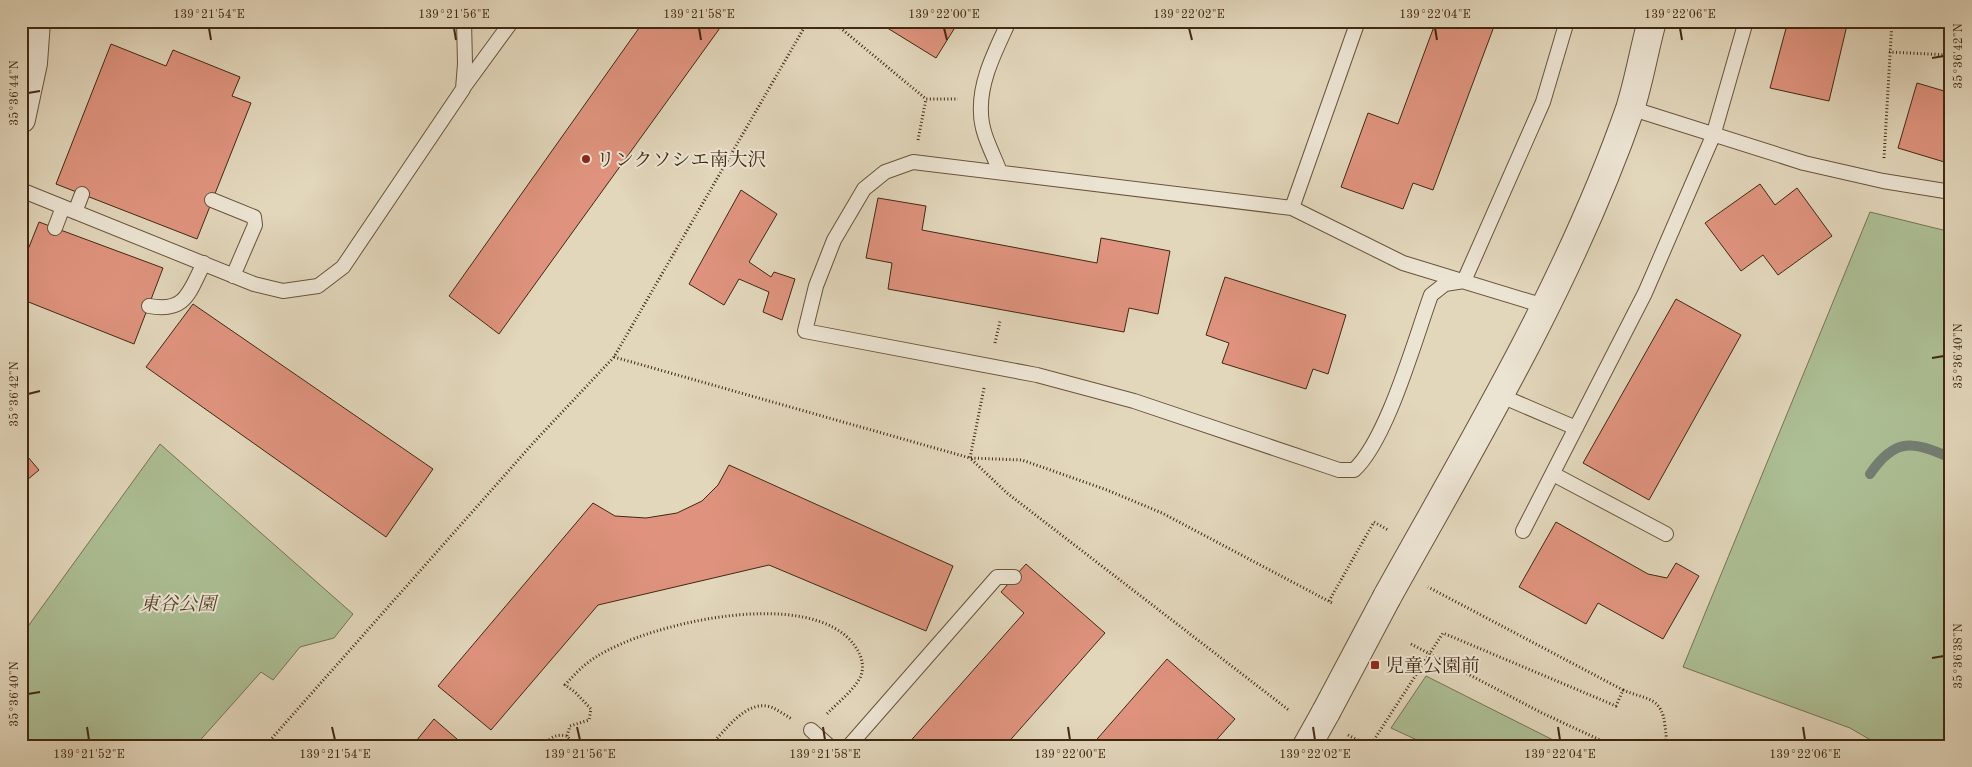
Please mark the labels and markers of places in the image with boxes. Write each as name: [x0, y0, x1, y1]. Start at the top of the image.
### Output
place label: リンクソシエ南大沢: [596, 149, 767, 171]
marker: リンクソシエ南大沢: [580, 153, 592, 165]
place label: 児童公園前: [1385, 656, 1480, 677]
marker: 児童公園前: [1369, 659, 1381, 671]

